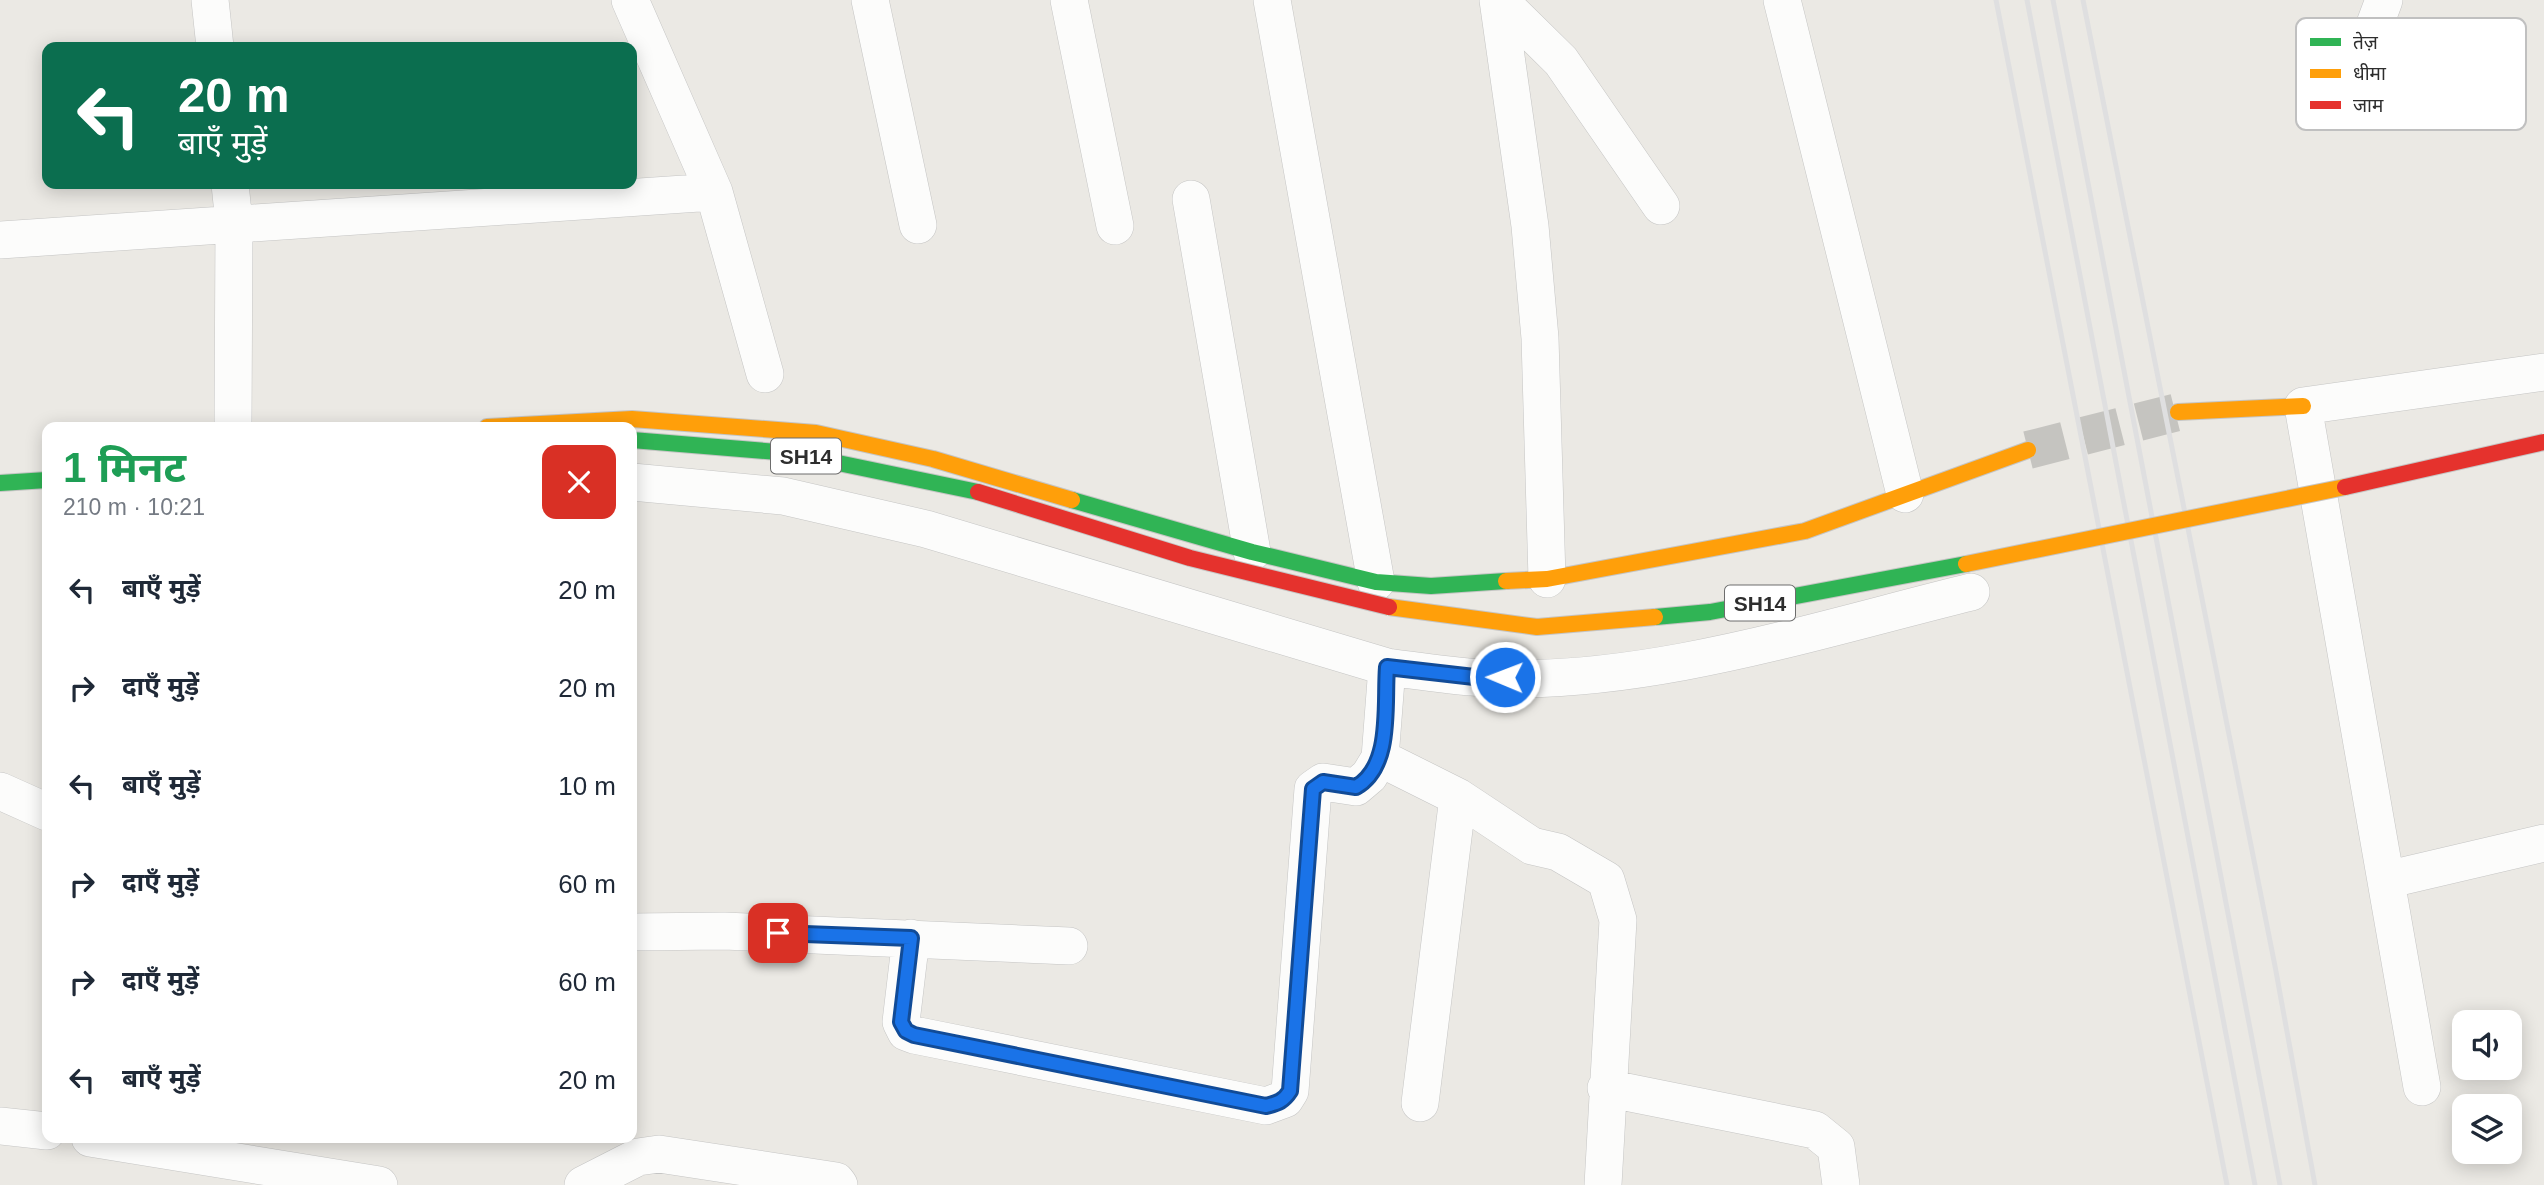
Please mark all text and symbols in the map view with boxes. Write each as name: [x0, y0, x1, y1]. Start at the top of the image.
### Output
legend: [2296, 18, 2526, 130]
text: तेज़: [2353, 31, 2379, 53]
text: धीमा: [2353, 63, 2387, 84]
text: 20 m: [178, 68, 290, 122]
icon: left: [63, 70, 154, 161]
text: जाम: [2353, 95, 2384, 116]
text: बाएँ मुड़ें: [178, 125, 267, 161]
road number: SH14: [771, 438, 841, 474]
text: 1 मिनट: [63, 444, 186, 491]
button: close: [542, 445, 616, 519]
text: 210 m · 10:21: [63, 494, 205, 520]
icon: left: [63, 571, 101, 609]
text: बाएँ मुड़ें: [122, 573, 201, 603]
text: 20 m: [558, 575, 616, 605]
road number: SH14: [1725, 586, 1795, 620]
position arrow: [1468, 640, 1542, 714]
icon: right: [63, 669, 101, 707]
text: दाएँ मुड़ें: [122, 671, 199, 701]
text: 20 m: [558, 673, 616, 703]
icon: left: [63, 767, 101, 805]
text: बाएँ मुड़ें: [122, 769, 201, 799]
text: 10 m: [558, 771, 616, 801]
icon: right: [63, 865, 101, 903]
text: दाएँ मुड़ें: [122, 867, 199, 897]
text: 60 m: [558, 869, 616, 899]
pin: [748, 903, 808, 963]
icon: arrive: [759, 914, 797, 952]
icon: right: [63, 963, 101, 1001]
text: दाएँ मुड़ें: [122, 965, 199, 995]
text: 60 m: [558, 967, 616, 997]
map controls: [2452, 1010, 2522, 1164]
button: sound: [2452, 1010, 2522, 1080]
icon: left: [63, 1061, 101, 1099]
text: बाएँ मुड़ें: [122, 1063, 201, 1093]
text: 20 m: [558, 1065, 616, 1095]
button: layers: [2452, 1094, 2522, 1164]

